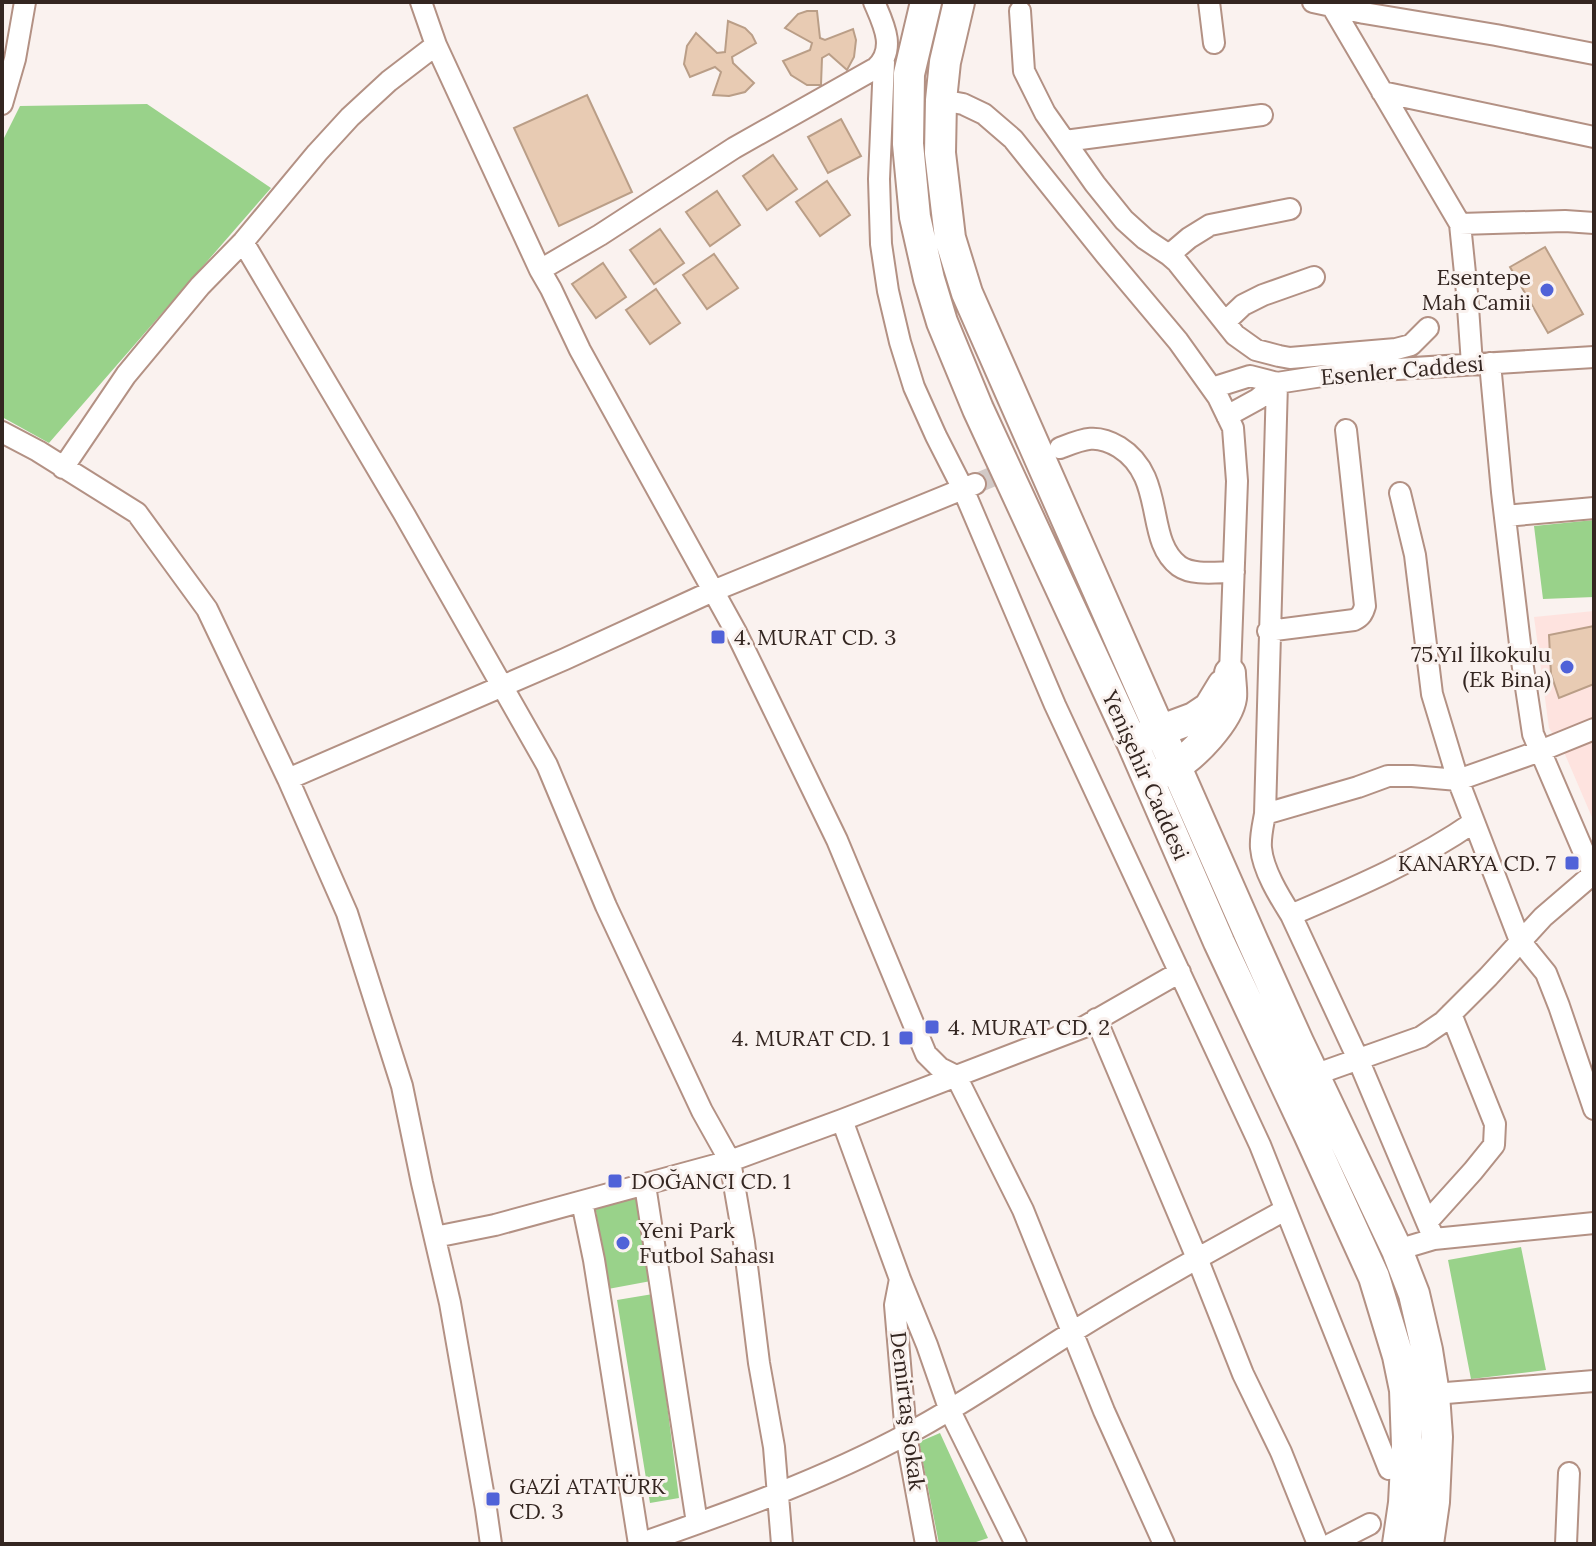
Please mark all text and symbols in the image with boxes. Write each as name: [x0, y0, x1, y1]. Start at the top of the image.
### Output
place label: Esentepe Mah Camii: [1422, 263, 1531, 316]
marker: Esentepe Mah Camii: [1538, 281, 1556, 299]
street label: Esenler Caddesi: [1319, 349, 1485, 391]
place label: 4. MURAT CD. 3: [734, 623, 897, 651]
marker: 4. MURAT CD. 3: [709, 628, 727, 646]
place label: 75.Yıl İlkokulu (Ek Bina): [1411, 640, 1551, 693]
marker: 75.Yıl İlkokulu (Ek Bina): [1558, 658, 1576, 676]
street label: Yenişehir Caddesi: [1096, 685, 1196, 864]
place label: KANARYA CD. 7: [1398, 849, 1556, 877]
marker: KANARYA CD. 7: [1563, 854, 1581, 872]
place label: 4. MURAT CD. 2: [948, 1013, 1110, 1041]
marker: 4. MURAT CD. 2: [923, 1018, 941, 1036]
place label: 4. MURAT CD. 1: [732, 1024, 890, 1052]
marker: 4. MURAT CD. 1: [897, 1029, 915, 1047]
place label: DOĞANCI CD. 1: [631, 1167, 791, 1195]
marker: DOĞANCI CD. 1: [606, 1172, 624, 1190]
place label: Yeni Park Futbol Sahası: [638, 1216, 775, 1269]
marker: Yeni Park Futbol Sahası: [614, 1234, 632, 1252]
street label: Demirtaş Sokak: [884, 1330, 932, 1492]
place label: GAZİ ATATÜRK CD. 3: [509, 1472, 666, 1525]
marker: GAZİ ATATÜRK CD. 3: [484, 1490, 502, 1508]

